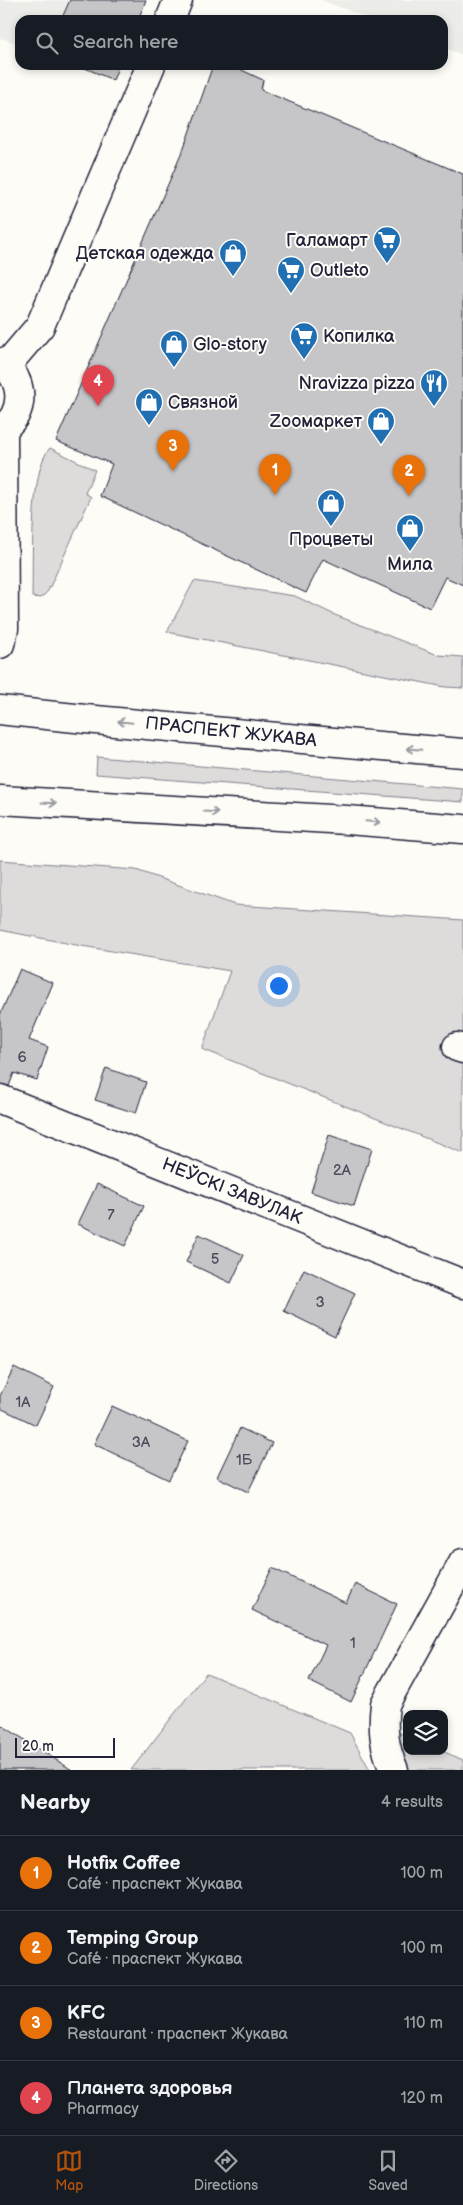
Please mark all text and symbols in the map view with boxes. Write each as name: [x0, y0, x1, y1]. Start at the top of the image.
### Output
search box: [15, 15, 448, 70]
icon: search: [33, 29, 61, 57]
text: Search here: [73, 31, 178, 54]
supermarket icon: Галамарт: [372, 225, 402, 264]
place label: Галамарт: [286, 230, 369, 251]
shop icon: Детская одежда: [218, 238, 248, 277]
place label: Детская одежда: [76, 243, 214, 264]
supermarket icon: Outleto: [276, 255, 306, 294]
place label: Outleto: [310, 260, 369, 281]
supermarket icon: Копилка: [289, 321, 319, 360]
place label: Копилка: [323, 326, 395, 347]
shop icon: Glo-story: [159, 329, 189, 368]
place label: Glo-story: [193, 334, 268, 355]
pin: 4: [82, 365, 114, 406]
restaurant icon: Nravizza pizza: [419, 368, 449, 407]
place label: Nravizza pizza: [298, 373, 415, 394]
shop icon: Связной: [134, 387, 164, 426]
place label: Связной: [168, 392, 238, 413]
shop icon: Zooмаркет: [366, 406, 396, 445]
place label: Zooмаркет: [269, 411, 363, 432]
pin: 3: [157, 430, 189, 471]
pin: 1: [259, 454, 291, 495]
pin: 2: [393, 455, 425, 496]
shop icon: Процветы: [316, 488, 346, 527]
shop icon: Мила: [395, 513, 425, 552]
place label: Процветы: [289, 529, 373, 550]
place label: Мила: [387, 554, 433, 575]
street label: ПРАСПЕКТ ЖУКАВА: [144, 713, 318, 751]
one-way arrow: [118, 717, 134, 726]
one-way arrow: [407, 744, 423, 753]
one-way arrow: [40, 798, 56, 807]
one-way arrow: [203, 807, 219, 816]
one-way arrow: [365, 817, 381, 826]
your location: [266, 973, 292, 999]
house number: 6: [17, 1048, 27, 1067]
street label: НЕЎСКІ ЗАВУЛАК: [159, 1152, 306, 1229]
house number: 2А: [333, 1161, 352, 1180]
house number: 7: [107, 1206, 115, 1225]
house number: 5: [211, 1250, 219, 1269]
house number: 3: [315, 1293, 325, 1312]
house number: 1А: [16, 1393, 31, 1412]
house number: 3А: [132, 1433, 151, 1452]
house number: 1Б: [236, 1451, 253, 1470]
house number: 1: [350, 1634, 356, 1653]
map controls: [403, 1710, 448, 1755]
button: layers: [403, 1710, 448, 1755]
scale bar: [15, 1735, 115, 1758]
text: 20 m: [22, 1738, 54, 1755]
text: Nearby: [20, 1790, 90, 1815]
text: 4 results: [381, 1793, 443, 1812]
text: Hotfix Coffee: [67, 1852, 180, 1875]
text: 1: [33, 1864, 39, 1883]
text: 100 m: [400, 1864, 443, 1883]
text: Café · праспект Жукава: [67, 1875, 243, 1894]
text: Temping Group: [67, 1927, 198, 1950]
text: 2: [31, 1939, 41, 1958]
text: 100 m: [400, 1939, 443, 1958]
text: Café · праспект Жукава: [67, 1950, 243, 1969]
text: KFC: [67, 2002, 105, 2025]
text: 3: [31, 2014, 41, 2033]
text: 110 m: [404, 2014, 443, 2033]
text: Restaurant · праспект Жукава: [67, 2025, 288, 2044]
text: Планета здоровья: [67, 2077, 233, 2100]
text: 4: [31, 2089, 41, 2108]
text: 120 m: [400, 2089, 443, 2108]
text: Pharmacy: [67, 2100, 139, 2119]
tab: Map: [55, 2147, 83, 2194]
tab: Directions: [194, 2147, 258, 2194]
tab: Saved: [368, 2147, 408, 2194]

